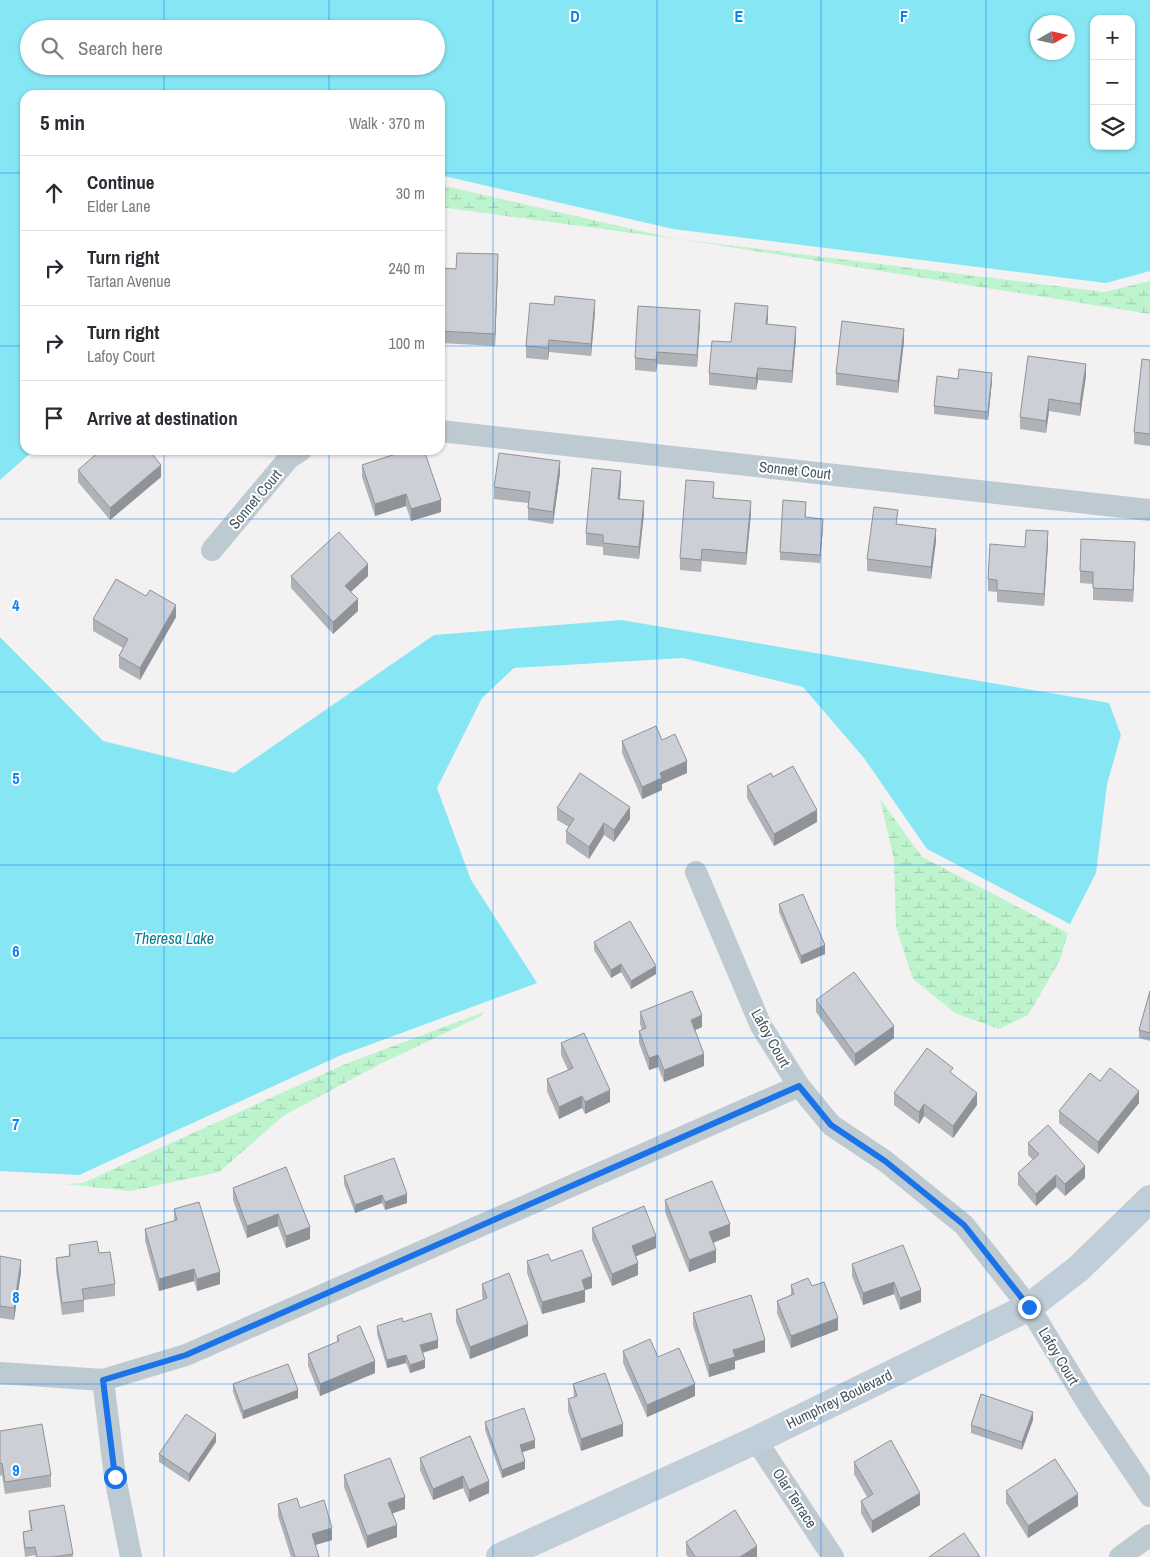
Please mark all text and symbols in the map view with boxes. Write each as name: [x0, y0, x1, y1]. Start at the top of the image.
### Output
text: D: [570, 5, 580, 27]
text: E: [735, 5, 744, 27]
text: F: [900, 5, 908, 27]
north arrow: [1030, 15, 1075, 60]
map controls: [1090, 15, 1135, 150]
button: +: [1090, 15, 1135, 60]
search box: [20, 20, 445, 75]
icon: search: [38, 34, 66, 62]
text: Search here: [78, 35, 163, 61]
button: −: [1090, 60, 1135, 105]
button: layers: [1090, 105, 1135, 150]
text: 5 min: [40, 108, 85, 137]
text: Walk · 370 m: [349, 112, 425, 134]
text: Continue: [87, 169, 155, 195]
icon: ahead: [40, 179, 68, 207]
text: 30 m: [396, 182, 425, 204]
text: Elder Lane: [87, 195, 150, 217]
text: Turn right: [87, 244, 159, 270]
icon: right: [40, 254, 68, 282]
text: 240 m: [389, 257, 425, 279]
text: Tartan Avenue: [87, 270, 171, 292]
text: Turn right: [87, 319, 159, 345]
icon: right: [40, 329, 68, 357]
text: 100 m: [389, 332, 425, 354]
text: Lafoy Court: [87, 345, 155, 367]
icon: arrive: [40, 404, 68, 432]
text: Arrive at destination: [87, 405, 238, 431]
street label: Sonnet Court: [758, 456, 833, 484]
street label: Sonnet Court: [224, 464, 287, 534]
text: 4: [12, 594, 20, 616]
text: 5: [12, 767, 20, 789]
water label: Theresa Lake: [134, 927, 214, 949]
text: 6: [12, 940, 20, 962]
street label: Lafoy Court: [746, 1005, 796, 1071]
text: 7: [12, 1113, 20, 1135]
text: 8: [12, 1286, 20, 1308]
route end: [1018, 1296, 1041, 1319]
street label: Lafoy Court: [1034, 1323, 1085, 1389]
street label: Humphrey Boulevard: [782, 1364, 896, 1434]
text: 9: [12, 1459, 20, 1481]
street label: Olar Terrace: [768, 1464, 822, 1532]
route start: [104, 1466, 127, 1489]

